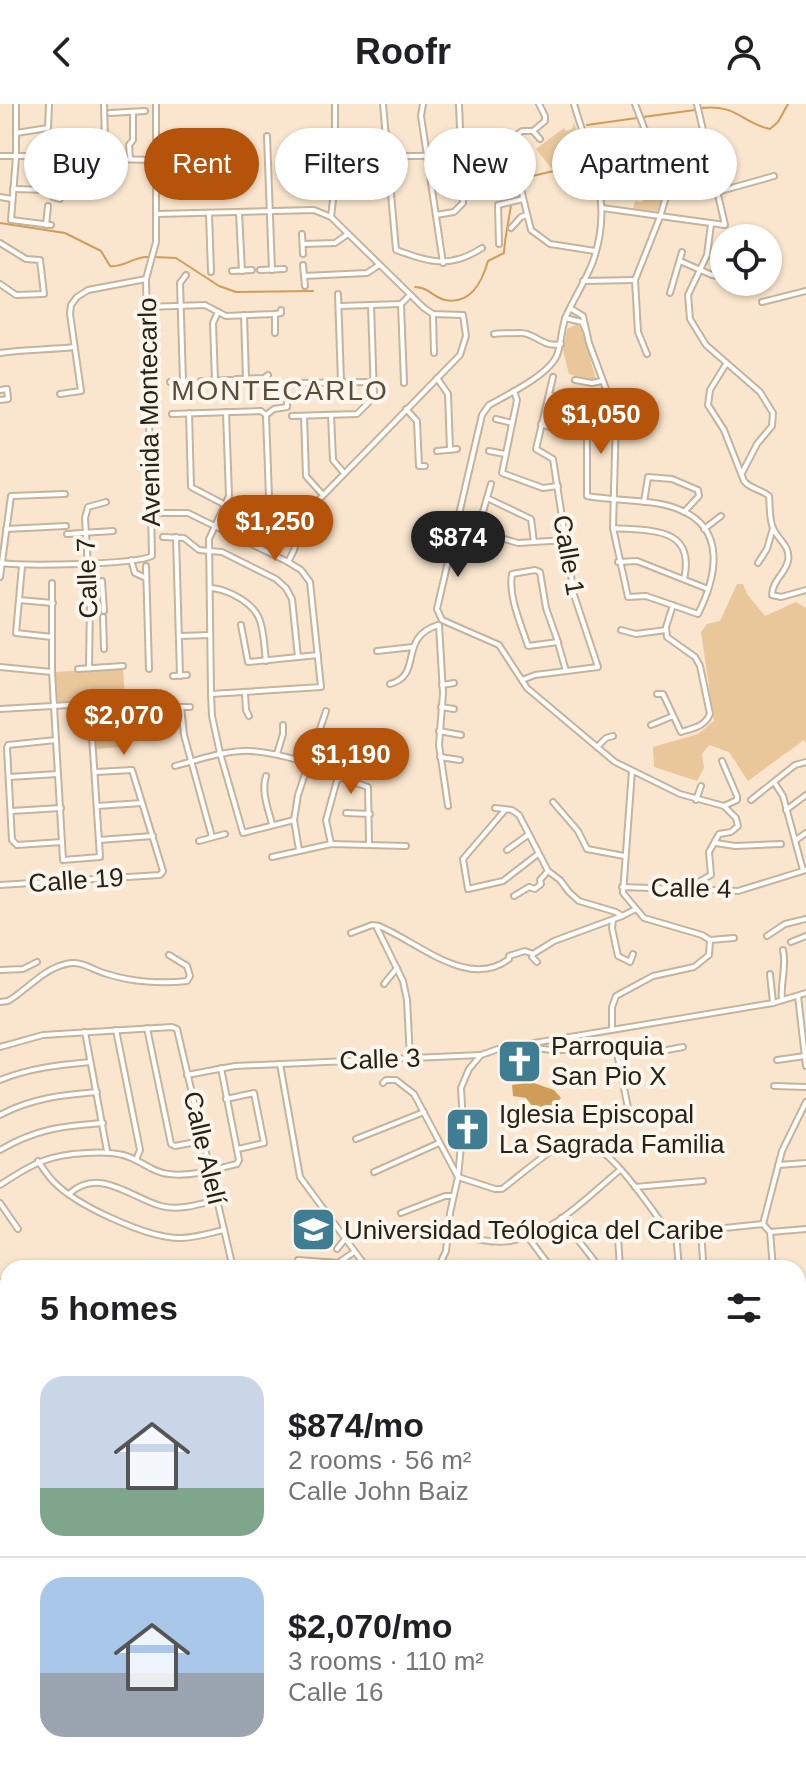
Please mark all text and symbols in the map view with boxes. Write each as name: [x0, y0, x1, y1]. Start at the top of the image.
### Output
icon: back: [40, 30, 84, 74]
icon: person: [722, 30, 766, 74]
text: Roofr: [355, 31, 451, 72]
chip: Buy: [24, 128, 128, 200]
chip: Rent: [144, 128, 259, 200]
chip: Filters: [275, 128, 408, 200]
chip: New: [424, 128, 536, 200]
chip: Apartment: [552, 128, 737, 200]
map controls: [710, 224, 782, 296]
button: locate: [710, 224, 782, 296]
street label: Avenida Montecarlo: [132, 297, 166, 527]
district label: MONTECARLO: [171, 375, 389, 406]
pin: $1,050: [536, 388, 666, 456]
text: $1,050: [561, 399, 641, 429]
pin: $1,250: [210, 495, 340, 563]
text: $1,250: [235, 506, 315, 536]
pin: $874: [411, 511, 505, 579]
street label: Calle 1: [547, 513, 591, 597]
text: $874: [429, 522, 487, 552]
street label: Calle 7: [71, 537, 103, 619]
pin: $2,070: [59, 689, 189, 757]
text: $2,070: [84, 700, 164, 730]
pin: $1,190: [286, 728, 416, 796]
text: $1,190: [311, 739, 391, 769]
street label: Calle 19: [27, 862, 125, 898]
street label: Calle 4: [650, 872, 732, 904]
place label: Parroquia San Pio X: [551, 1031, 667, 1091]
church icon: Parroquia San Pio X: [496, 1037, 544, 1085]
street label: Calle 3: [339, 1043, 421, 1075]
street label: Calle Alelí: [177, 1088, 233, 1208]
place label: Iglesia Episcopal La Sagrada Familia: [499, 1099, 725, 1159]
church icon: Iglesia Episcopal La Sagrada Familia: [444, 1105, 492, 1153]
school or university icon: Universidad Teólogica del Caribe: [289, 1206, 337, 1254]
place label: Universidad Teólogica del Caribe: [344, 1215, 724, 1245]
icon: filters: [722, 1286, 766, 1330]
text: 5 homes: [40, 1289, 178, 1327]
text: $874/mo: [288, 1406, 424, 1444]
icon: home: [104, 1408, 200, 1504]
text: 2 rooms · 56 m²: [288, 1445, 472, 1475]
text: Calle John Baiz: [288, 1476, 469, 1506]
text: $2,070/mo: [288, 1607, 452, 1645]
icon: home: [104, 1609, 200, 1705]
text: 3 rooms · 110 m²: [288, 1646, 484, 1676]
text: Calle 16: [288, 1677, 383, 1707]

